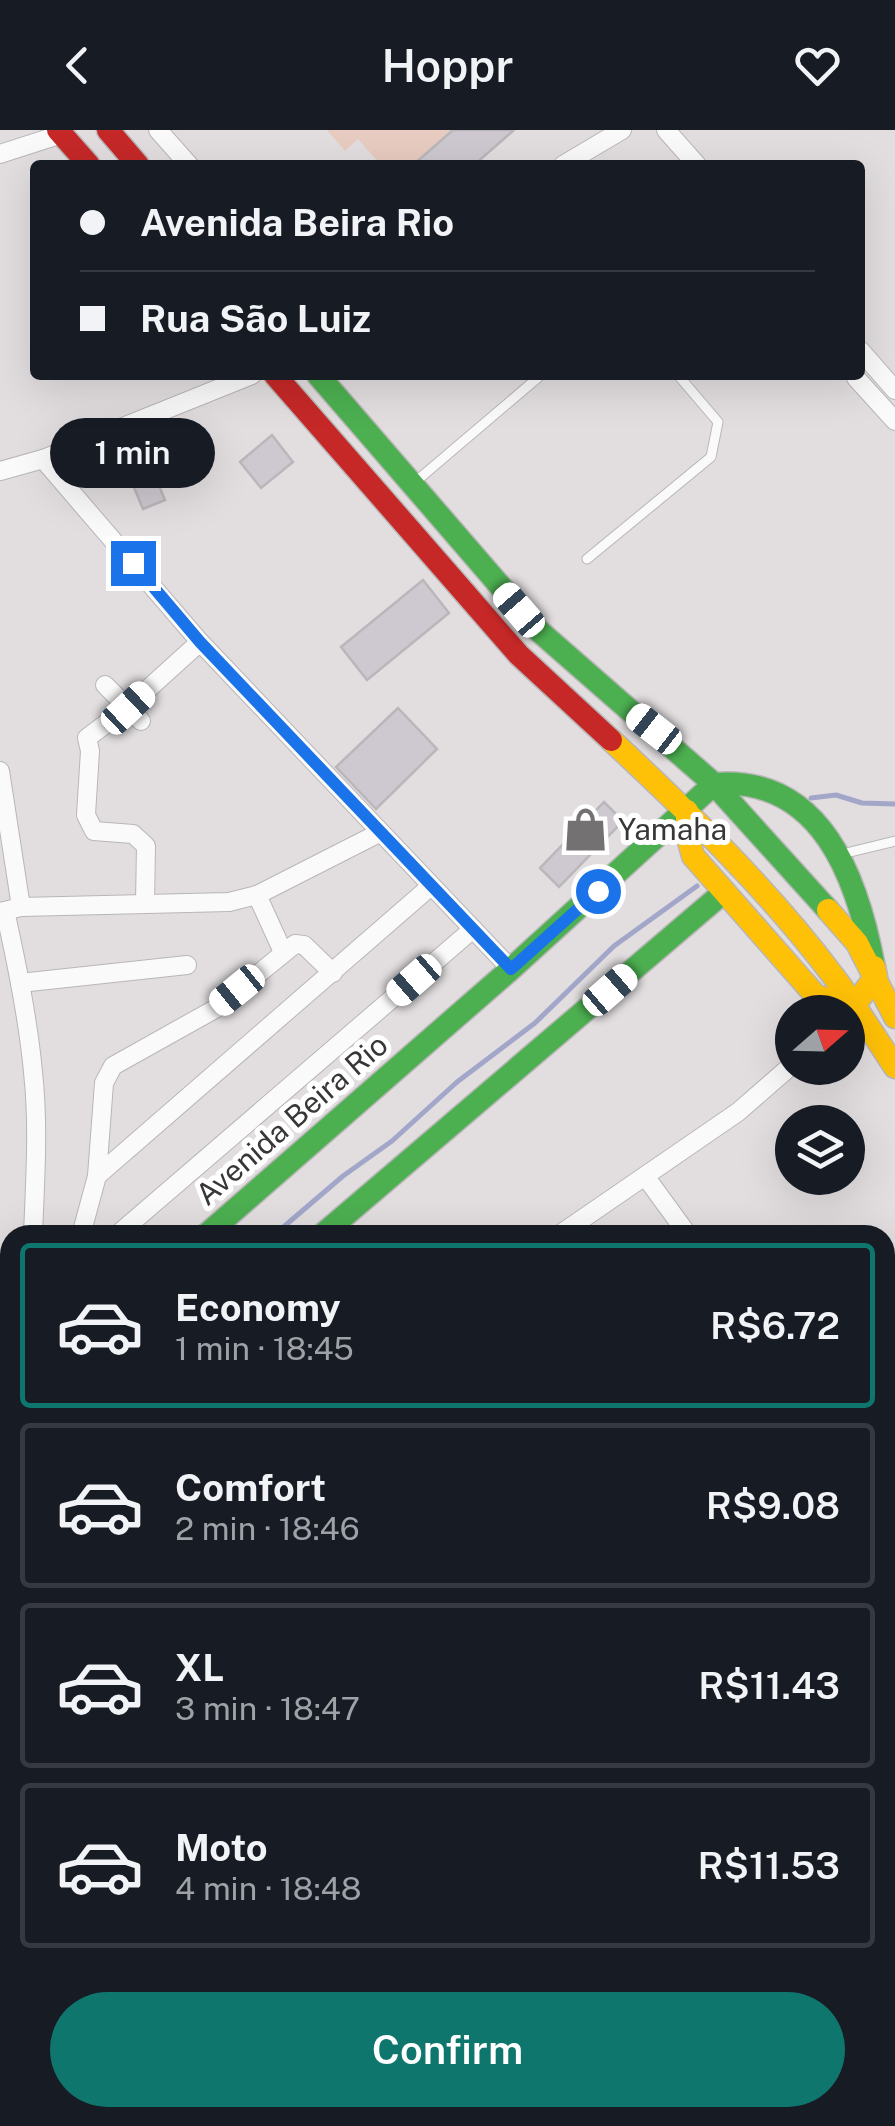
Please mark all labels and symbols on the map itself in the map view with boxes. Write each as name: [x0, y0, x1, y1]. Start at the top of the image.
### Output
callout: 1 min: [51, 418, 216, 488]
route end: [111, 541, 156, 586]
car: [488, 578, 550, 642]
car: [96, 677, 160, 739]
car: [621, 699, 687, 759]
shop icon: Yamaha: [561, 806, 609, 854]
place label: Yamaha: [618, 811, 727, 847]
route start: [576, 869, 621, 914]
car: [382, 949, 446, 1011]
car: [204, 959, 270, 1021]
car: [578, 959, 642, 1021]
north arrow: [775, 995, 865, 1085]
street label: Avenida Beira Rio: [188, 1026, 395, 1212]

